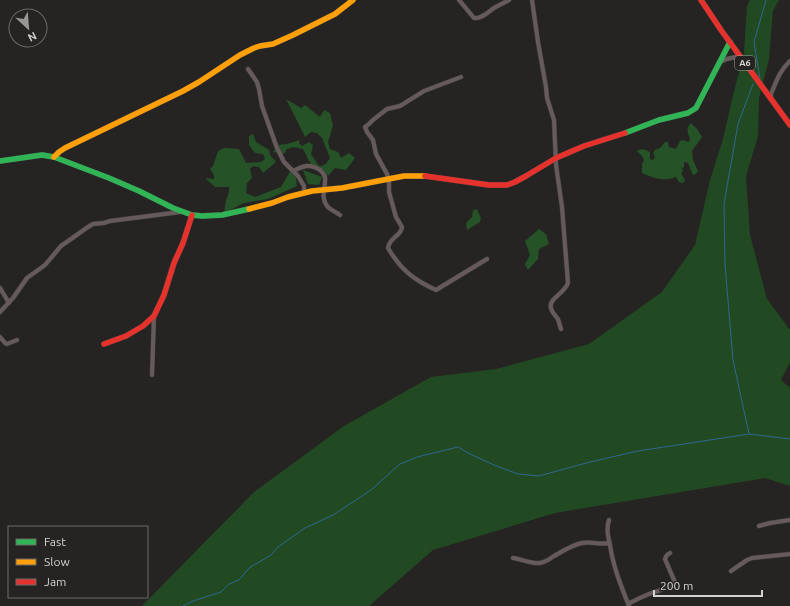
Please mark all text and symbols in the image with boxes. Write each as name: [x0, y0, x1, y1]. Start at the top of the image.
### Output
north arrow: [8, 8, 48, 48]
text: N: [26, 30, 39, 44]
road number: A6: [735, 56, 755, 70]
legend: [8, 526, 148, 598]
text: Fast: [44, 535, 66, 548]
text: Slow: [44, 555, 70, 568]
scale bar: [654, 572, 762, 598]
text: Jam: [44, 575, 66, 588]
text: 200 m: [660, 579, 693, 592]

